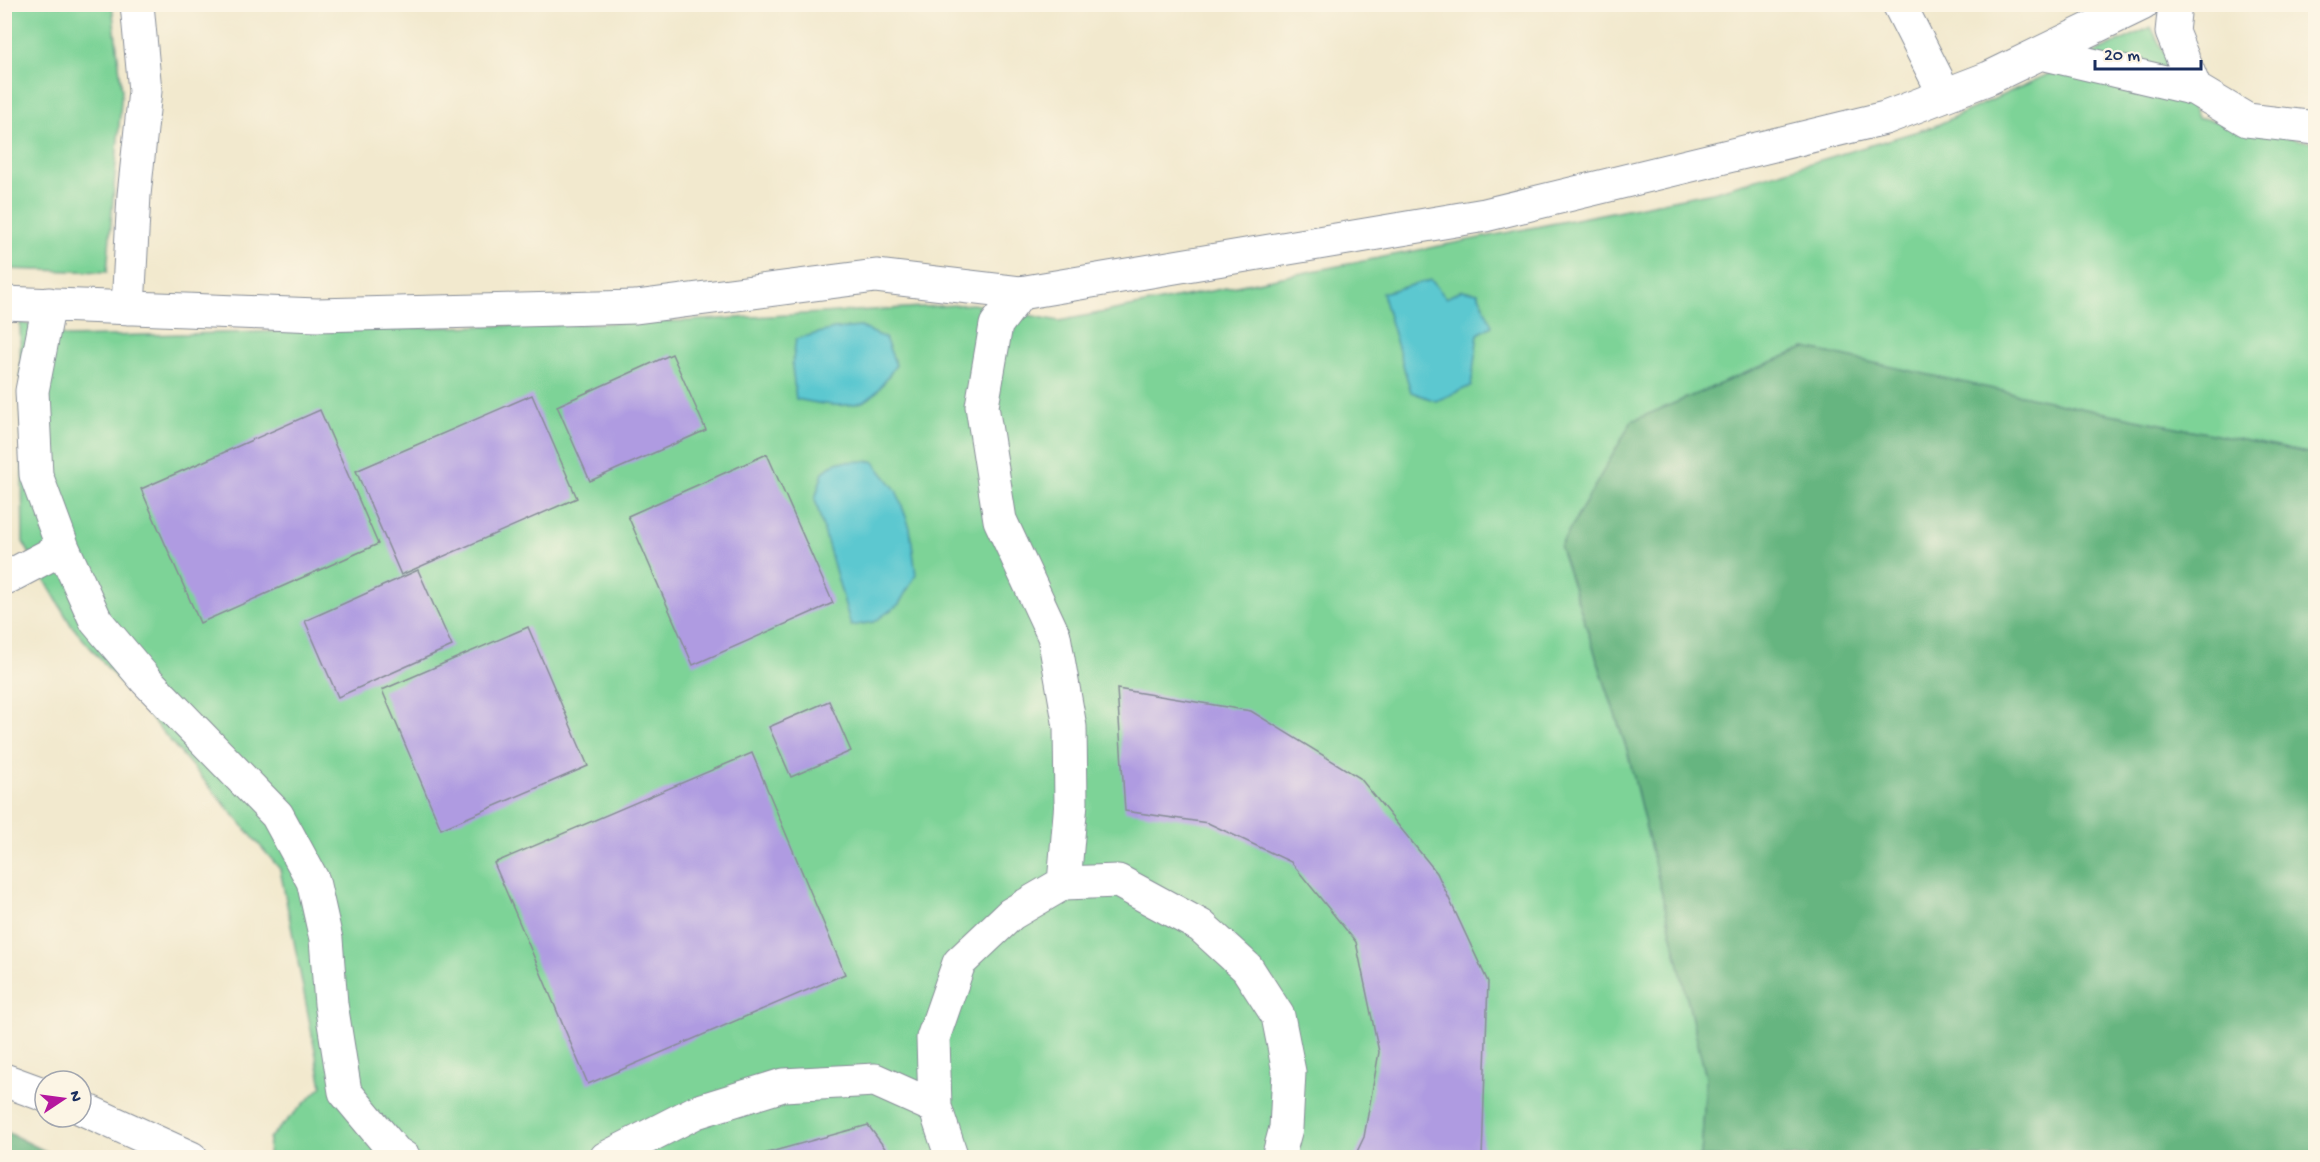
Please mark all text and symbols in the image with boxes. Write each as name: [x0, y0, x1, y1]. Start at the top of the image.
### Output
scale bar: [2095, 33, 2202, 71]
text: 20 m: [2104, 46, 2140, 67]
north arrow: [33, 1069, 93, 1129]
text: N: [64, 1089, 85, 1104]

